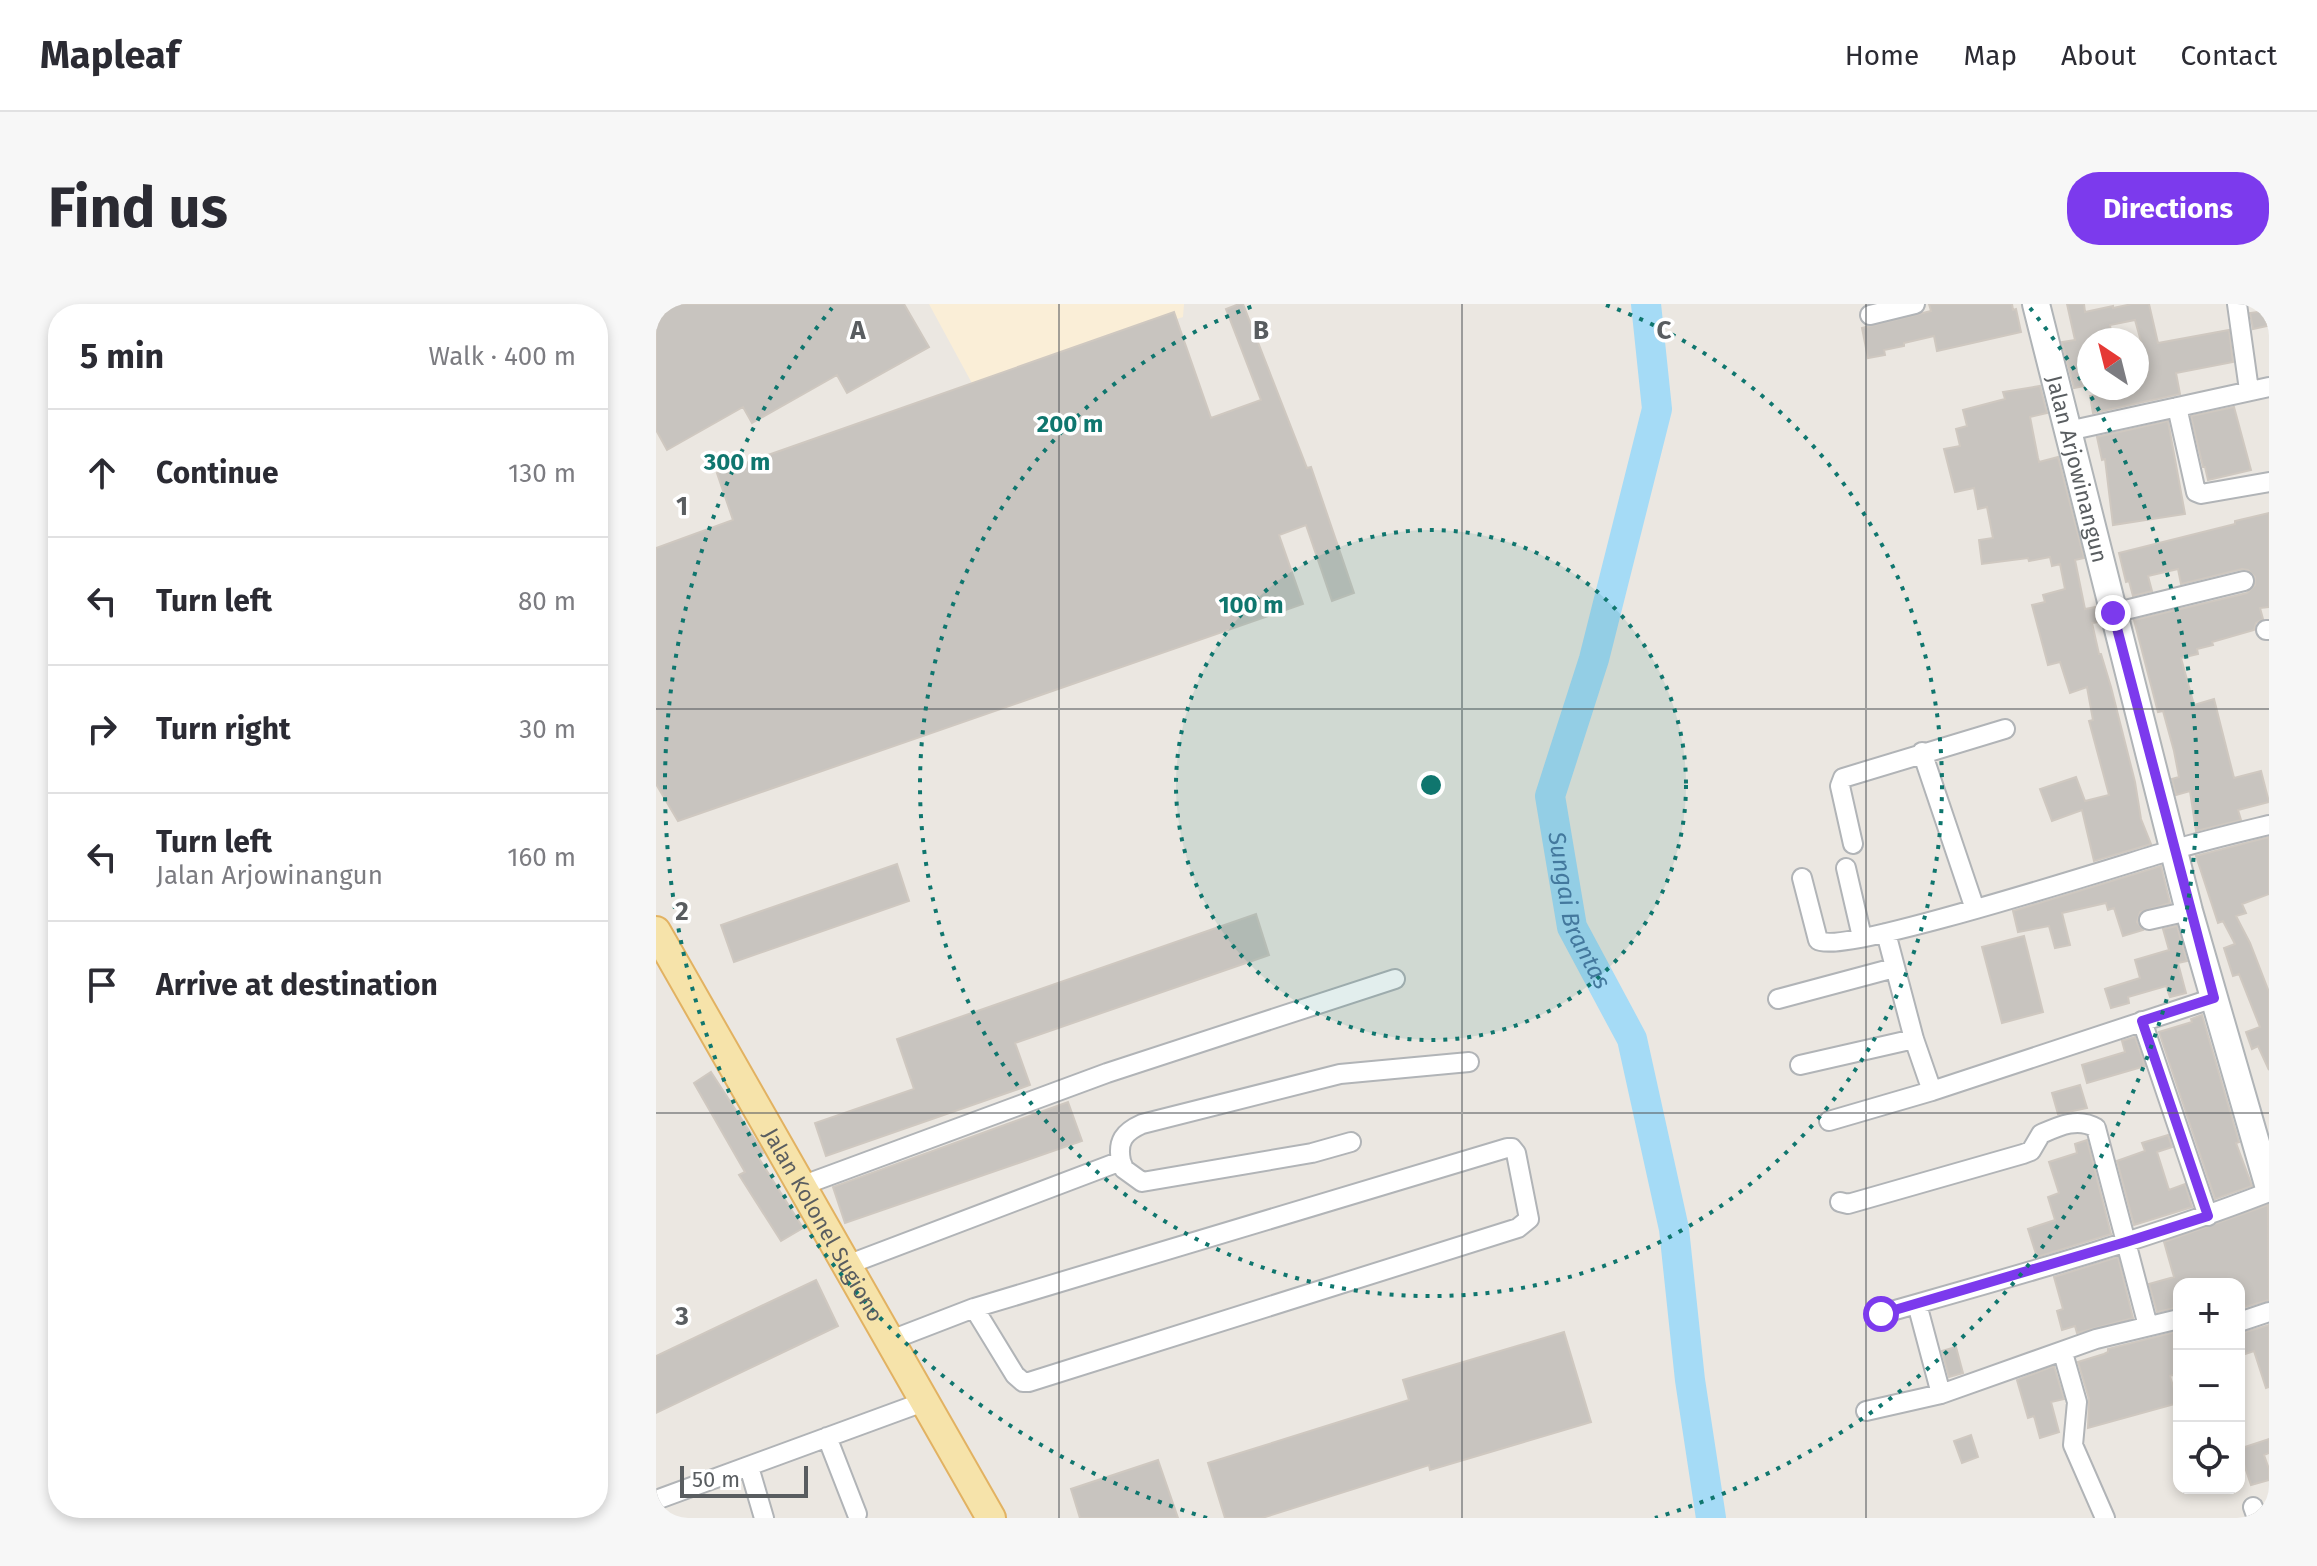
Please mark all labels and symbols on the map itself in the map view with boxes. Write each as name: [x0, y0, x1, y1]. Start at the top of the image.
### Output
text: A: [849, 315, 866, 346]
text: B: [1253, 315, 1269, 346]
text: C: [1657, 315, 1672, 346]
north arrow: [2077, 328, 2149, 400]
street label: Jalan Arjowinangun: [2040, 372, 2114, 565]
text: 200 m: [1037, 410, 1103, 438]
text: 300 m: [703, 448, 770, 476]
text: 1: [676, 491, 688, 522]
text: 100 m: [1218, 591, 1284, 619]
route end: [2095, 595, 2131, 631]
centre of rings: [1417, 771, 1445, 799]
water label: Sungai Brantas: [1542, 829, 1616, 994]
text: 2: [675, 896, 689, 927]
street label: Jalan Kolonel Sugiono: [757, 1123, 889, 1326]
route start: [1863, 1296, 1899, 1332]
text: 3: [674, 1301, 689, 1332]
scale bar: [680, 1462, 808, 1498]

